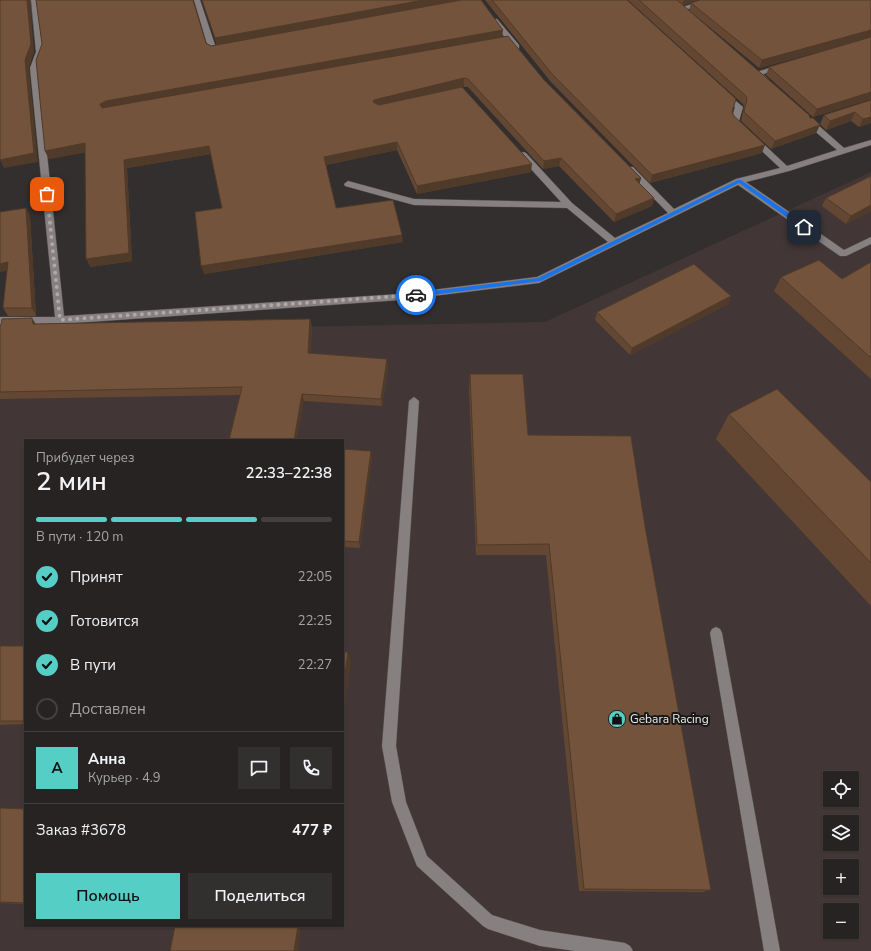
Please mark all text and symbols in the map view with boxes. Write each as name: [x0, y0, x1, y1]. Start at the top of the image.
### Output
pin: [30, 177, 64, 211]
icon: bag: [36, 183, 58, 205]
pin: [787, 210, 821, 244]
icon: home: [793, 216, 815, 238]
courier: [396, 275, 436, 315]
icon: car: [405, 284, 427, 306]
text: Прибудет через: [36, 449, 134, 467]
text: 22:33–22:38: [245, 463, 332, 483]
text: 2 мин: [36, 464, 107, 499]
text: В пути · 120 m: [36, 528, 123, 546]
icon: check: [36, 566, 58, 588]
text: Принят: [70, 567, 123, 587]
text: 22:05: [298, 568, 332, 586]
icon: check: [36, 610, 58, 632]
text: Готовится: [70, 611, 139, 631]
text: 22:25: [298, 612, 332, 630]
icon: check: [36, 654, 58, 676]
text: В пути: [70, 655, 116, 675]
text: 22:27: [298, 656, 332, 674]
text: Доставлен: [70, 699, 146, 719]
shop icon: Gebara Racing: [607, 709, 627, 729]
place label: Gebara Racing: [630, 711, 709, 727]
button: chat: [238, 747, 280, 789]
button: phone: [290, 747, 332, 789]
text: Анна: [88, 749, 126, 769]
text: А: [51, 758, 63, 778]
text: Курьер · 4.9: [88, 769, 161, 787]
map controls: [823, 771, 859, 939]
button: locate: [823, 771, 859, 807]
button: layers: [823, 815, 859, 851]
text: Заказ #3678: [36, 820, 126, 840]
text: 477 ₽: [292, 820, 332, 840]
button: +: [823, 859, 859, 895]
button: Помощь: [36, 873, 180, 919]
button: Поделиться: [188, 873, 332, 919]
button: −: [823, 903, 859, 939]

